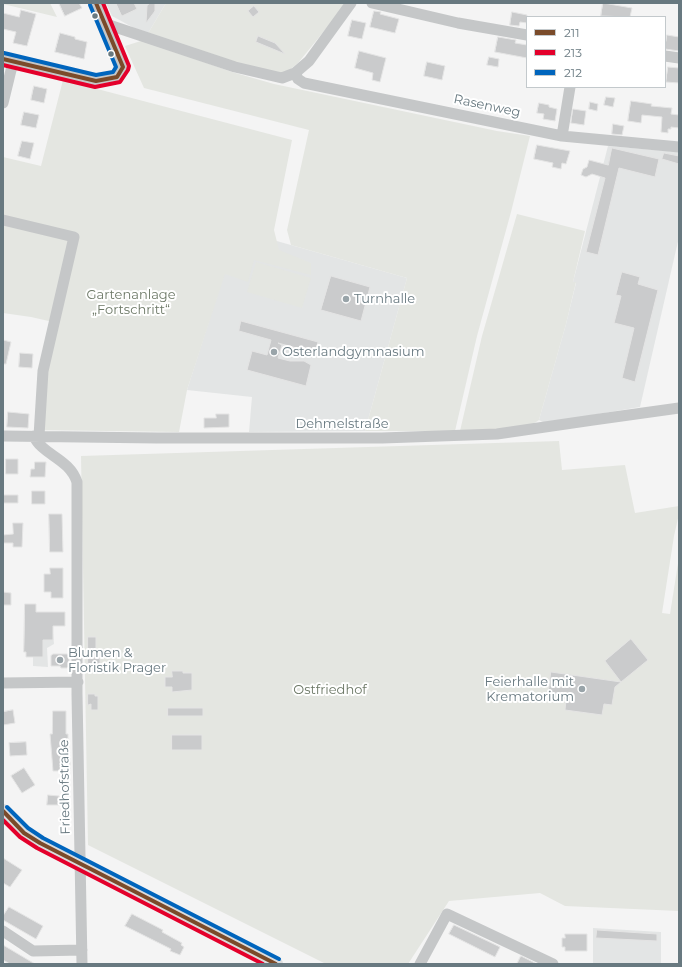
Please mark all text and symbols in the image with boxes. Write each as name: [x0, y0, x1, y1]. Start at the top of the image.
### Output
unlabelled marker: [90, 11, 100, 21]
legend: [526, 16, 666, 88]
text: 211: [564, 25, 579, 40]
text: 213: [564, 45, 582, 60]
unlabelled marker: [106, 49, 116, 59]
text: 212: [564, 65, 582, 80]
street label: Rasenweg: [452, 91, 522, 121]
park label: Gartenanlage „Fortschritt“: [86, 287, 176, 318]
place label: Turnhalle: [354, 291, 415, 307]
marker: Turnhalle: [341, 294, 351, 304]
place label: Osterlandgymnasium: [282, 344, 425, 360]
marker: Osterlandgymnasium: [269, 347, 279, 357]
street label: Dehmelstraße: [295, 416, 389, 432]
place label: Blumen & Floristik Prager: [68, 645, 166, 676]
marker: Blumen & Floristik Prager: [55, 655, 65, 665]
place label: Feierhalle mit Krematorium: [485, 674, 574, 705]
park label: Ostfriedhof: [293, 682, 367, 698]
marker: Feierhalle mit Krematorium: [577, 684, 587, 694]
street label: Friedhofstraße: [56, 739, 74, 835]

